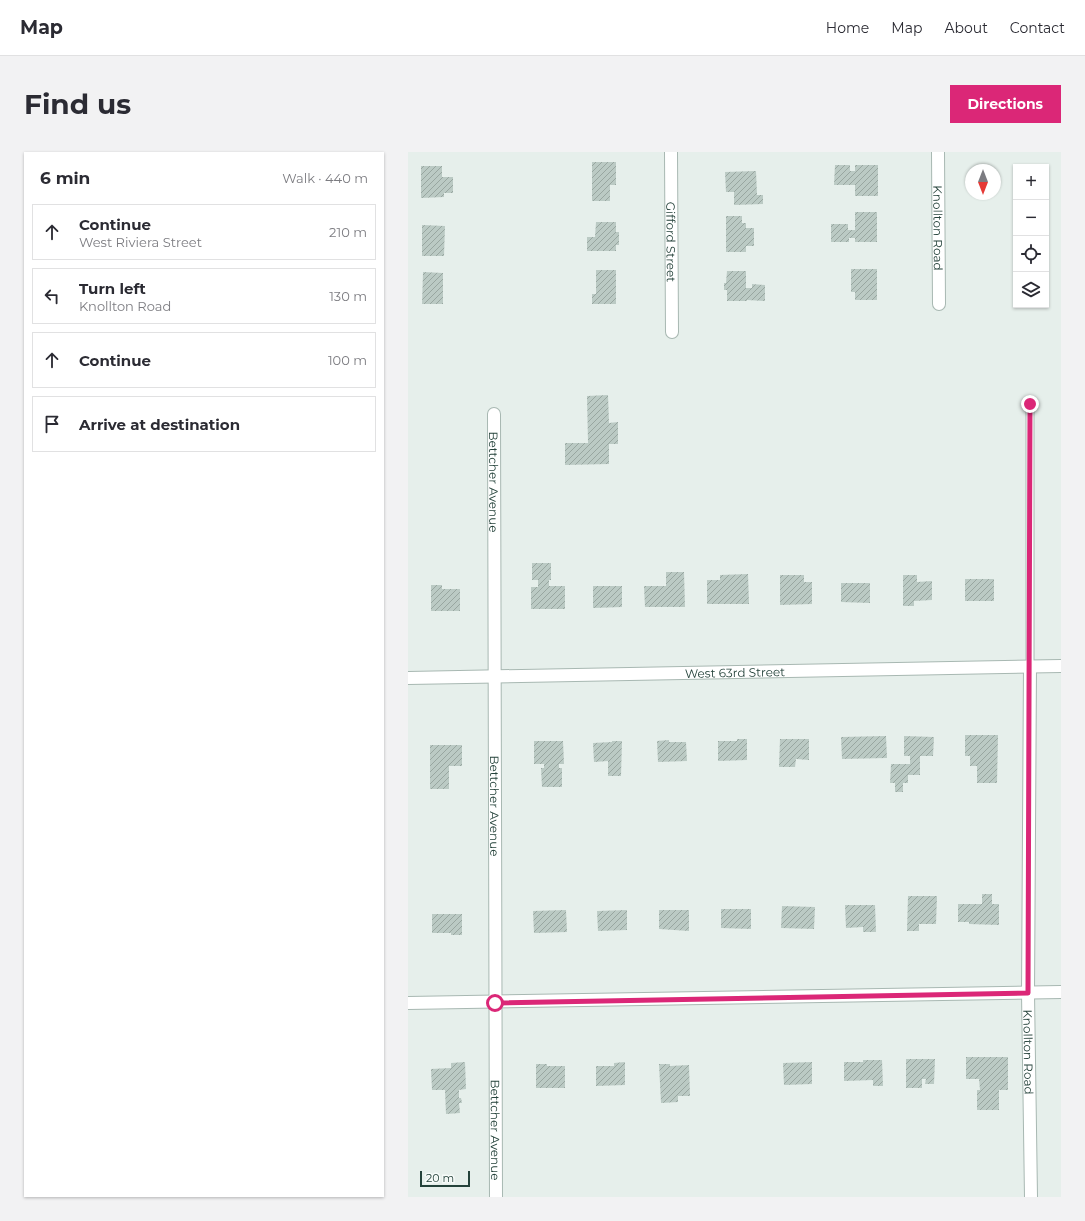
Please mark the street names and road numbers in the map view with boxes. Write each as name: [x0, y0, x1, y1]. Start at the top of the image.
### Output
street label: Knollton Road: [931, 185, 946, 271]
street label: Gifford Street: [664, 202, 679, 282]
street label: Bettcher Avenue: [487, 431, 502, 533]
street label: West 63rd Street: [685, 664, 785, 680]
street label: Bettcher Avenue: [487, 755, 503, 857]
street label: Knollton Road: [1021, 1009, 1037, 1095]
street label: Bettcher Avenue: [488, 1079, 503, 1181]

